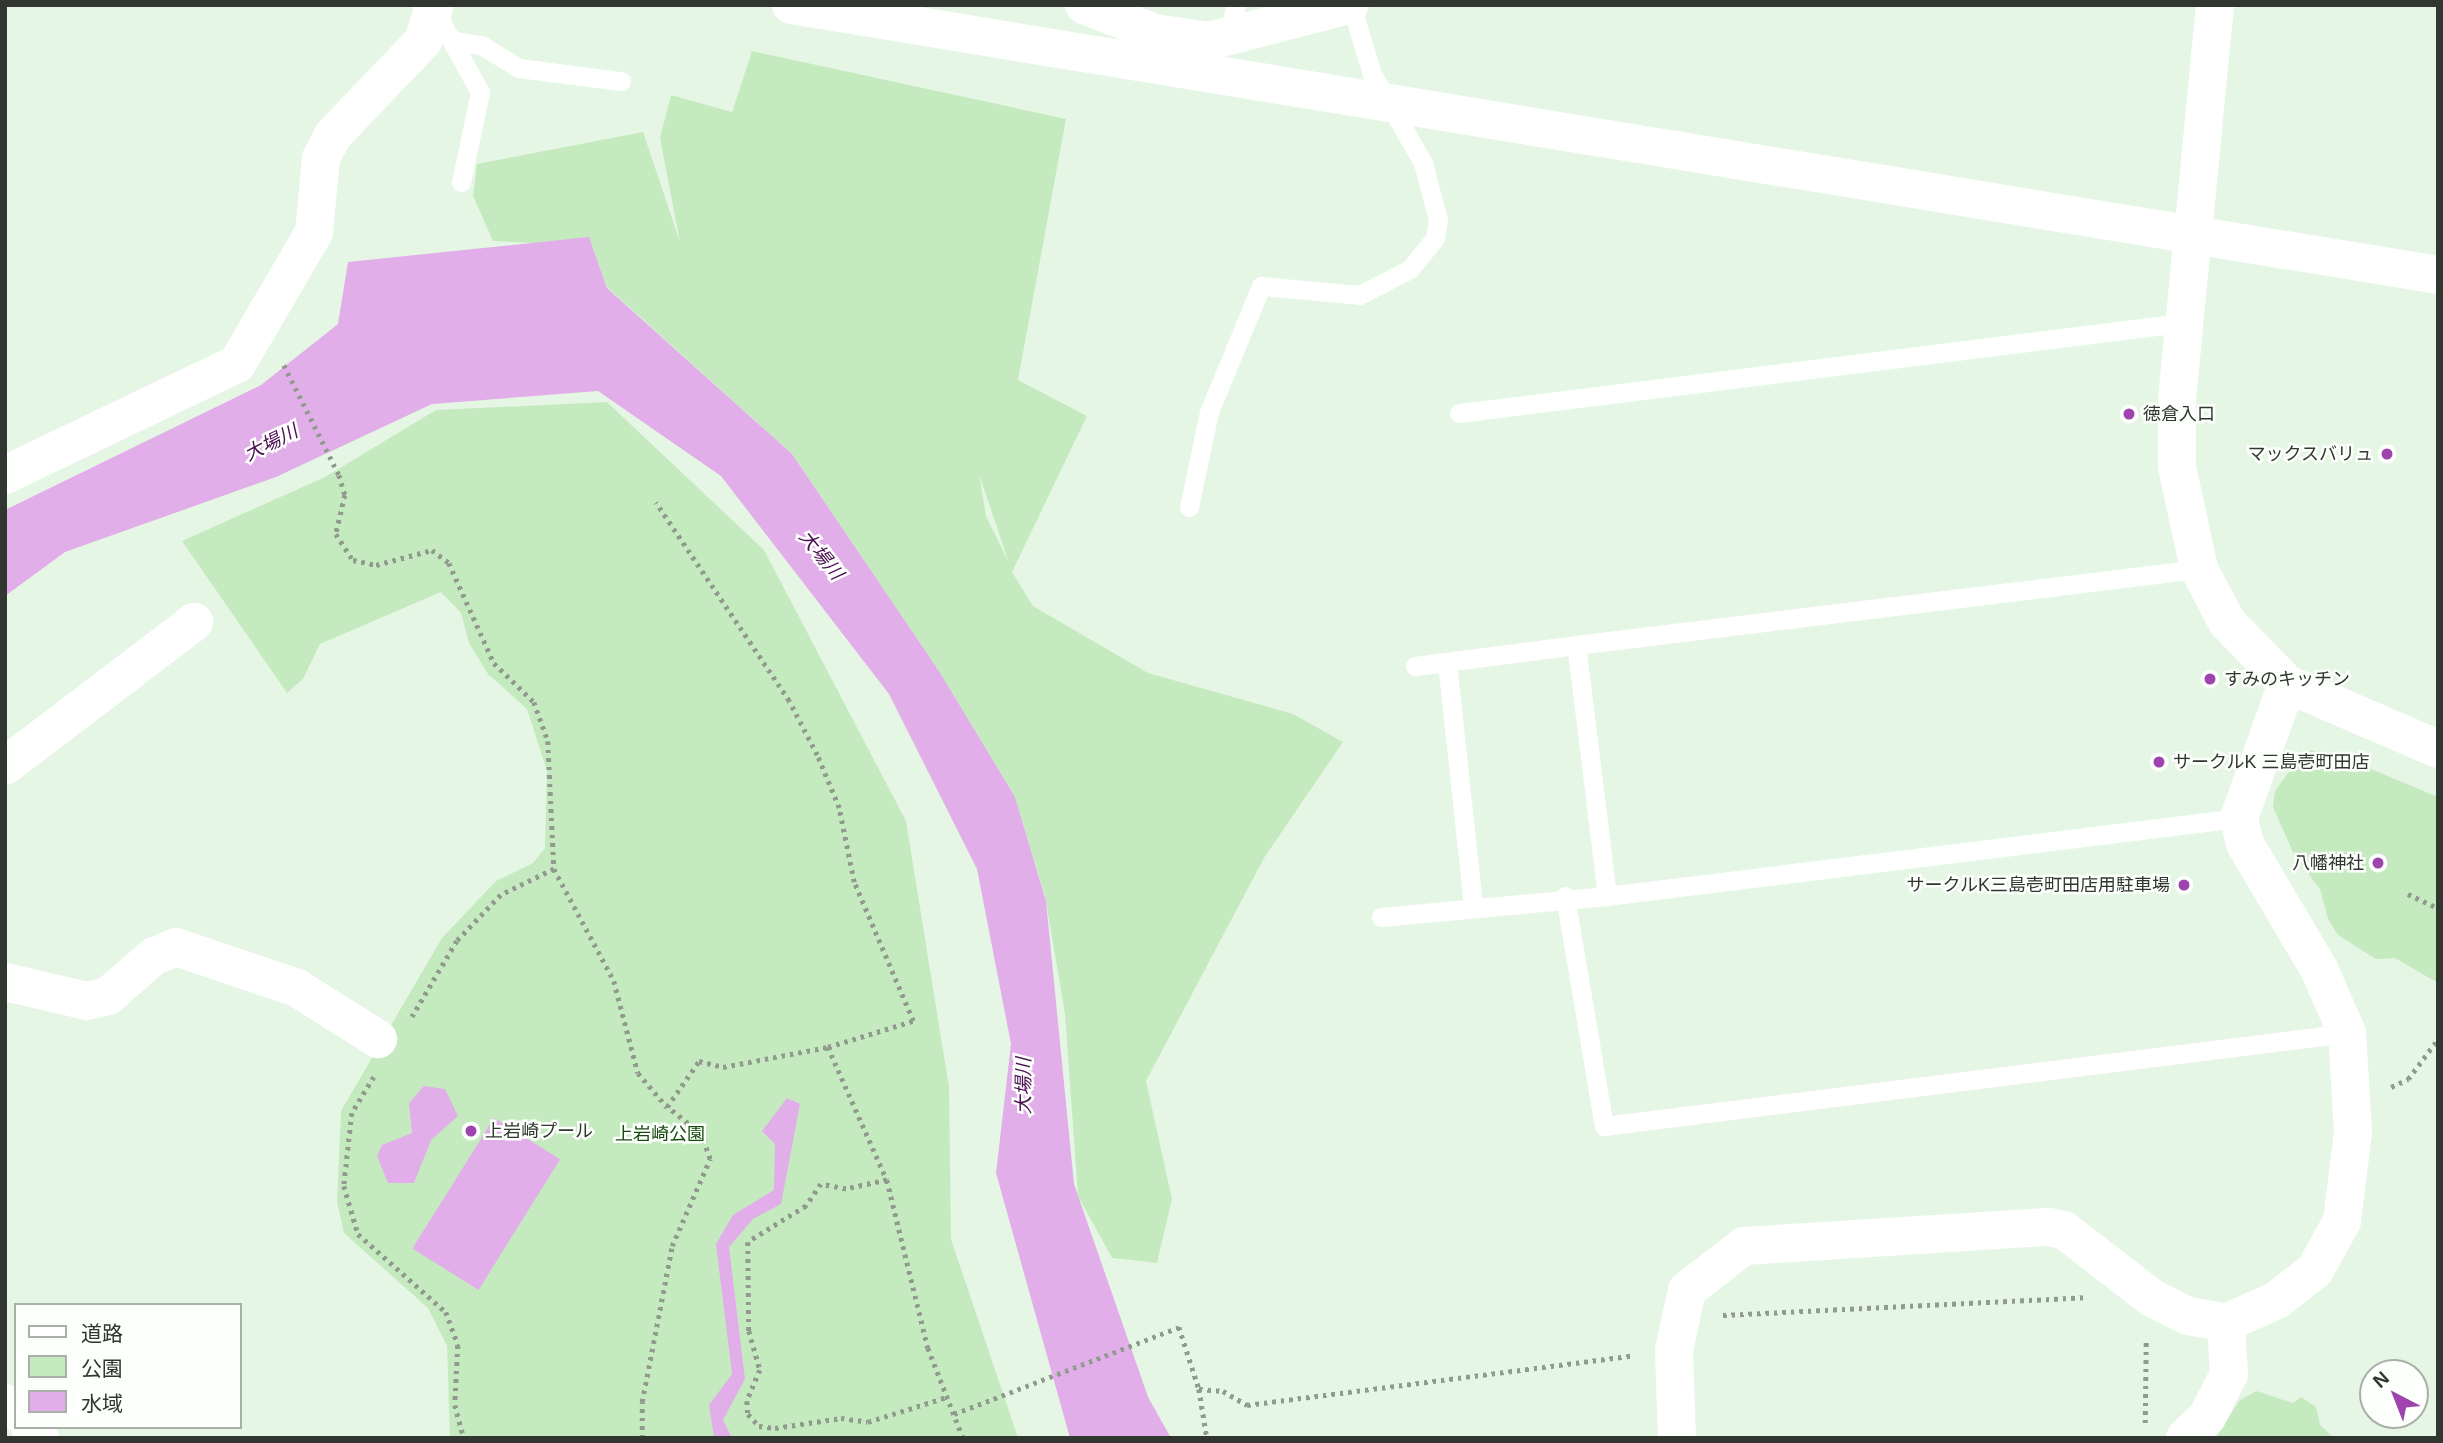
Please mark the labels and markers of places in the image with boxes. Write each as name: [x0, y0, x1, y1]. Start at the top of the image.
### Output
place label: 徳倉入口: [2143, 403, 2215, 425]
marker: 徳倉入口: [2121, 406, 2137, 422]
place label: マックスバリュ: [2247, 443, 2373, 465]
marker: マックスバリュ: [2379, 446, 2395, 462]
place label: すみのキッチン: [2224, 668, 2350, 690]
marker: すみのキッチン: [2202, 671, 2218, 687]
place label: サークルK 三島壱町田店: [2173, 751, 2370, 773]
marker: サークルK 三島壱町田店: [2151, 754, 2167, 770]
place label: 八幡神社: [2292, 852, 2364, 874]
marker: 八幡神社: [2370, 855, 2386, 871]
place label: サークルK三島壱町田店用駐車場: [1906, 874, 2170, 896]
marker: サークルK三島壱町田店用駐車場: [2176, 877, 2192, 893]
place label: 上岩崎プール: [485, 1120, 593, 1142]
marker: 上岩崎プール: [463, 1123, 479, 1139]

